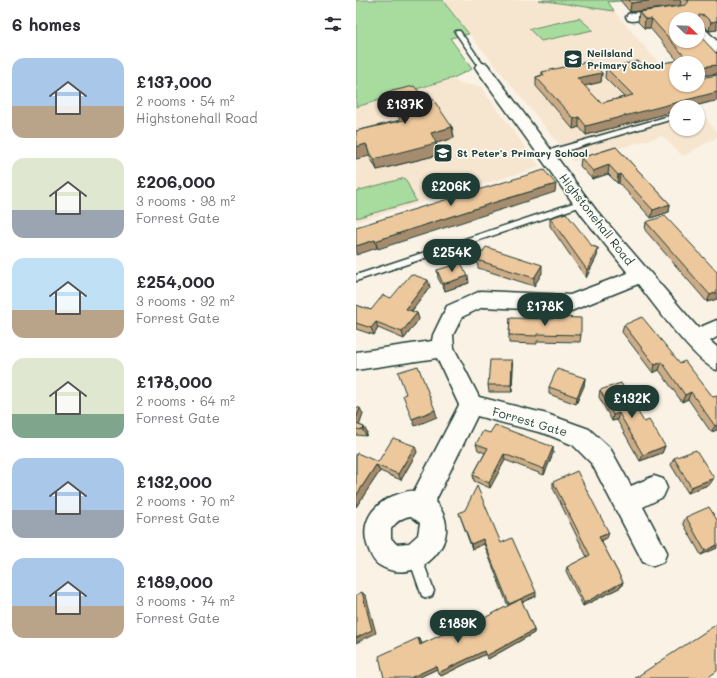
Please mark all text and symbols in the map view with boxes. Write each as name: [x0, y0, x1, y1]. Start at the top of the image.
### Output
north arrow: [669, 12, 705, 48]
map controls: [669, 12, 705, 136]
text: 6 homes: [12, 13, 81, 35]
icon: filters: [322, 13, 344, 35]
place label: Neilsland Primary School: [587, 46, 664, 72]
school or university icon: Neilsland Primary School: [562, 48, 584, 70]
button: +: [669, 56, 705, 92]
text: £137,000: [136, 70, 212, 92]
icon: home: [44, 74, 92, 122]
pin: £137K: [377, 91, 433, 125]
text: 2 rooms · 54 m²: [136, 92, 235, 109]
text: £137K: [386, 95, 424, 112]
button: −: [669, 100, 705, 136]
text: Highstonehall Road: [136, 109, 258, 126]
school or university icon: St Peter's Primary School: [432, 142, 454, 164]
place label: St Peter's Primary School: [457, 146, 588, 160]
text: £206,000: [136, 170, 215, 192]
street label: Highstonehall Road: [556, 170, 638, 268]
pin: £206K: [423, 173, 479, 207]
icon: home: [44, 174, 92, 222]
text: £206K: [431, 177, 471, 194]
text: 3 rooms · 98 m²: [136, 192, 235, 209]
text: Forrest Gate: [136, 209, 220, 226]
pin: £254K: [424, 239, 480, 273]
text: £254K: [432, 243, 472, 260]
text: £254,000: [136, 270, 215, 292]
icon: home: [44, 274, 92, 322]
text: 3 rooms · 92 m²: [136, 292, 235, 309]
pin: £178K: [517, 293, 573, 327]
text: £178K: [526, 297, 564, 314]
text: Forrest Gate: [136, 309, 220, 326]
text: £178,000: [136, 370, 212, 392]
icon: home: [44, 374, 92, 422]
pin: £132K: [604, 385, 660, 419]
text: £132K: [613, 389, 651, 406]
text: 2 rooms · 64 m²: [136, 392, 235, 409]
street label: Forrest Gate: [491, 403, 569, 439]
text: Forrest Gate: [136, 409, 220, 426]
text: £132,000: [136, 470, 212, 492]
icon: home: [44, 474, 92, 522]
text: 2 rooms · 70 m²: [136, 492, 235, 509]
text: Forrest Gate: [136, 509, 220, 526]
text: £189,000: [136, 570, 213, 592]
icon: home: [44, 574, 92, 622]
text: 3 rooms · 74 m²: [136, 592, 235, 609]
text: Forrest Gate: [136, 609, 220, 626]
pin: £189K: [430, 610, 486, 644]
text: £189K: [439, 614, 477, 631]

